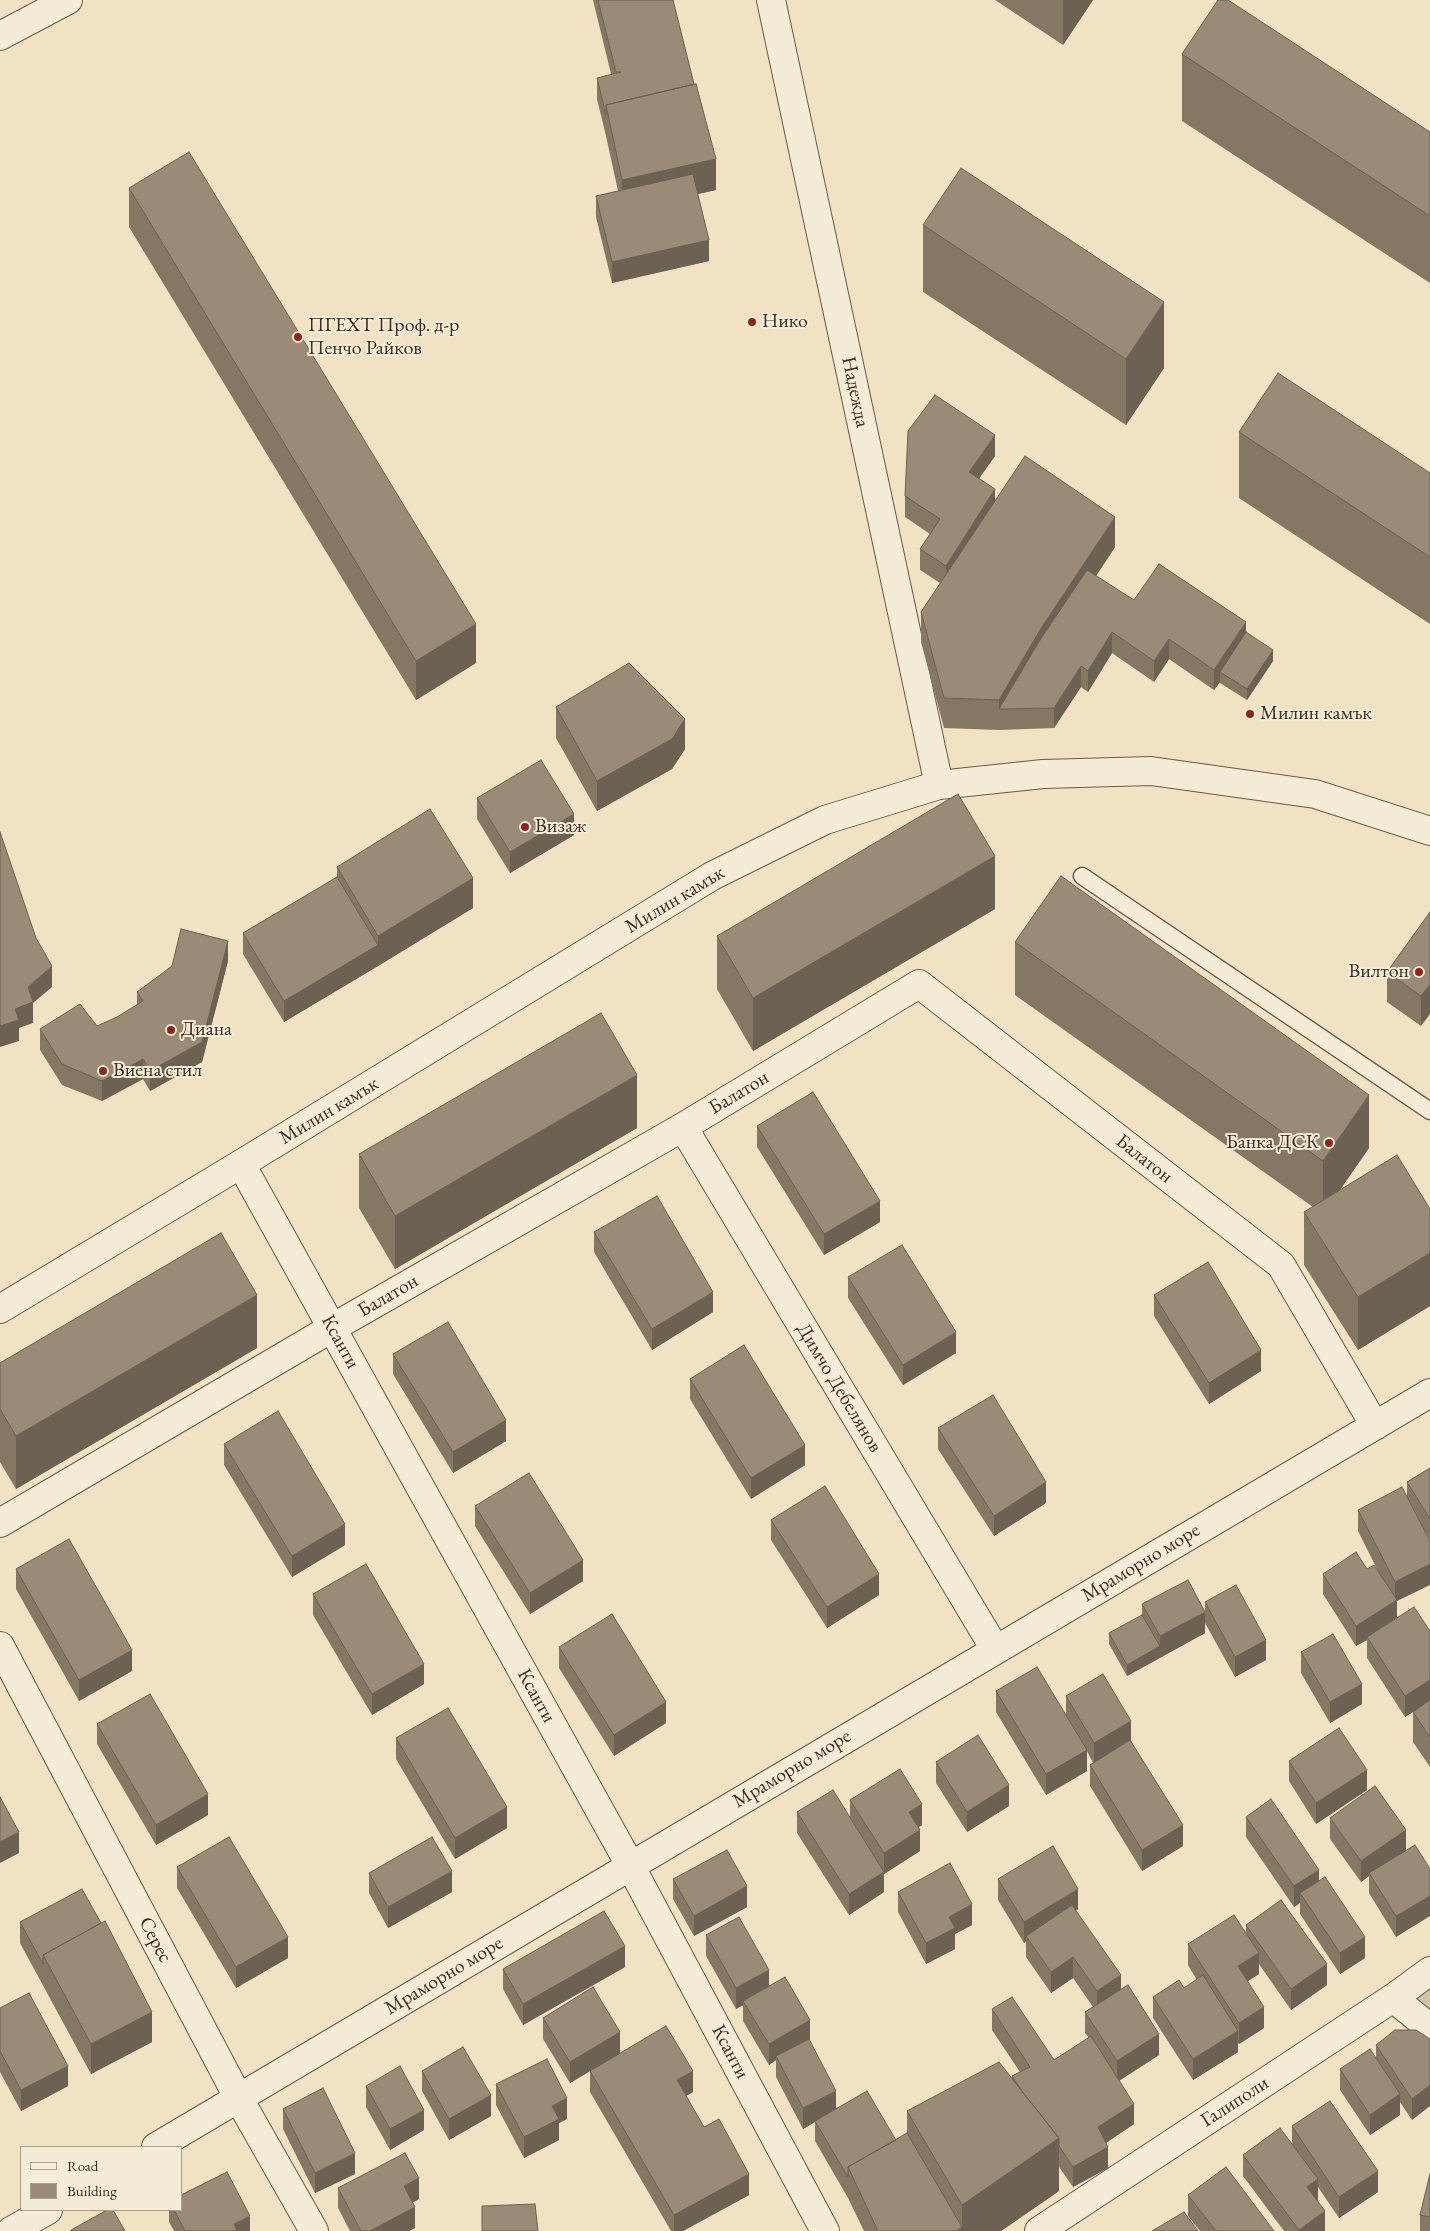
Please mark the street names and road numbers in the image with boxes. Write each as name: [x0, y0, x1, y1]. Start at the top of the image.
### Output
street label: Надежда: [836, 354, 874, 430]
street label: Милин камък: [621, 861, 729, 939]
street label: Балатон: [705, 1066, 773, 1120]
street label: Милин камък: [275, 1072, 383, 1150]
street label: Балатон: [1111, 1129, 1177, 1189]
street label: Балатон: [353, 1269, 423, 1323]
street label: Ксанти: [315, 1311, 365, 1373]
street label: Димчо Дебелянов: [791, 1319, 887, 1457]
street label: Мраморно море: [1078, 1518, 1204, 1608]
street label: Ксанти: [511, 1665, 561, 1727]
street label: Мраморно море: [729, 1724, 855, 1814]
street label: Серес: [133, 1913, 177, 1967]
street label: Мраморно море: [381, 1931, 507, 2021]
street label: Ксанти: [706, 2021, 754, 2083]
street label: Галиполи: [1197, 2071, 1273, 2133]

